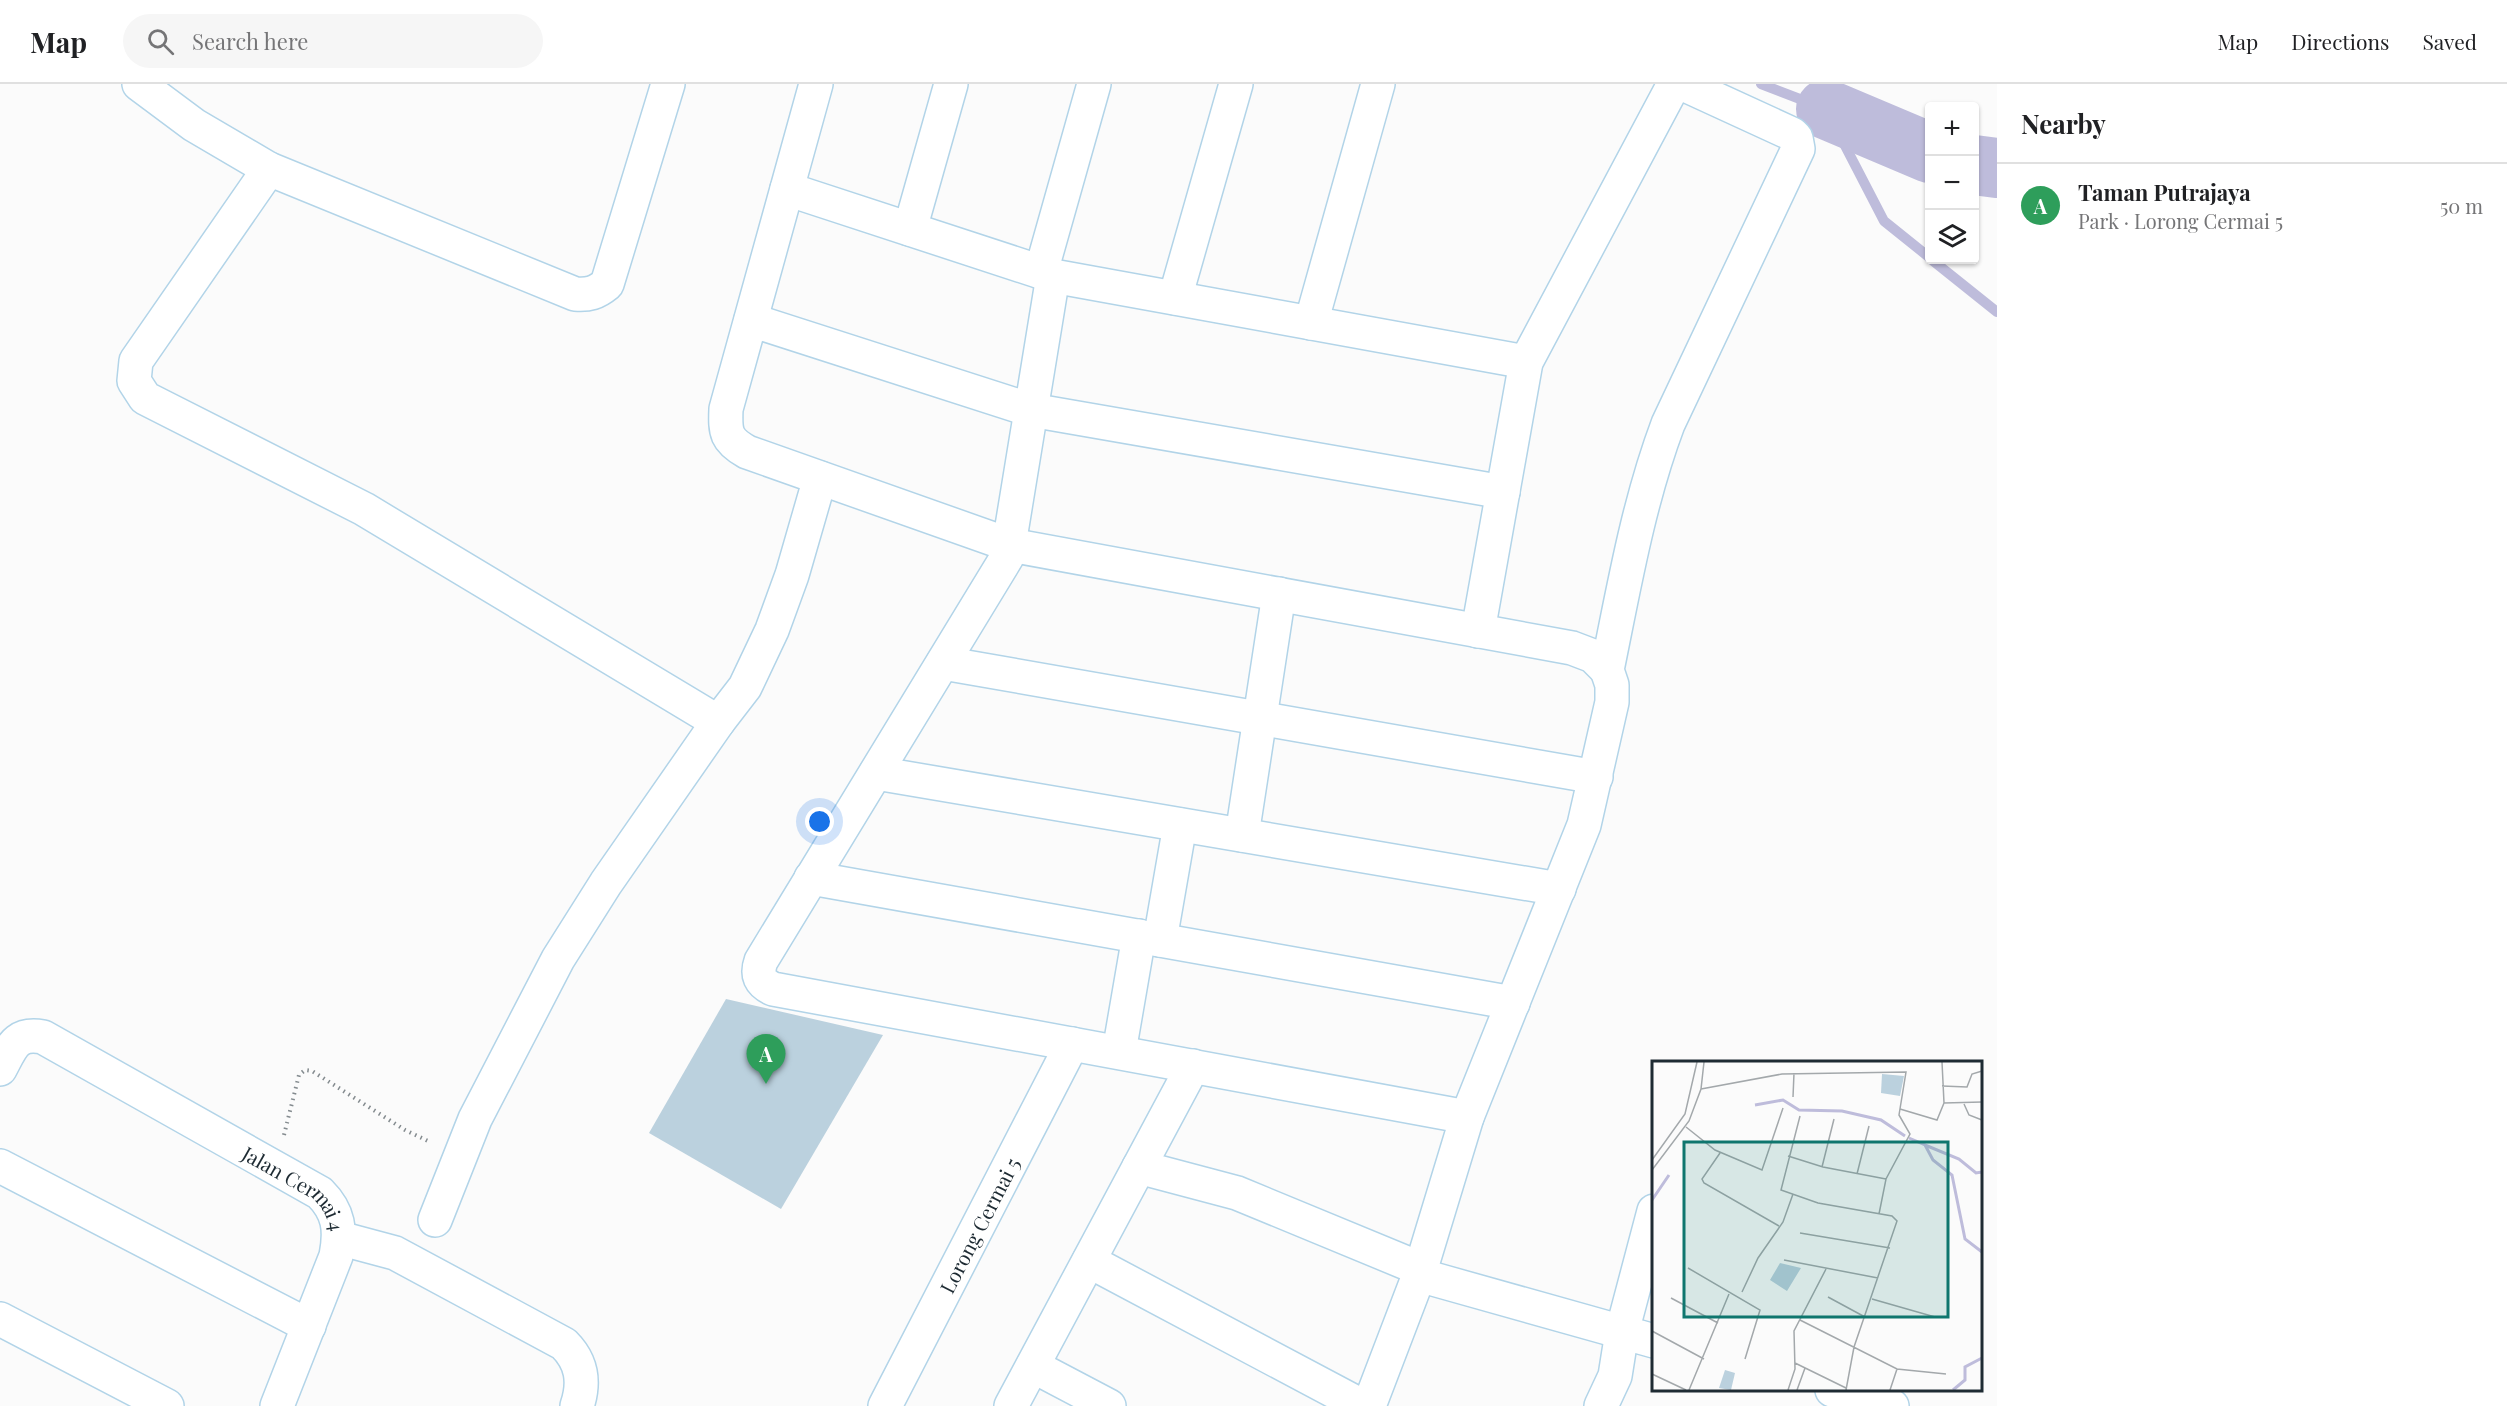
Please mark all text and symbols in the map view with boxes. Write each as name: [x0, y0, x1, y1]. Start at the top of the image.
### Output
search box: [123, 14, 543, 68]
text: Map: [30, 23, 87, 60]
icon: search: [144, 25, 177, 58]
text: Search here: [192, 26, 308, 56]
text: Map: [2217, 27, 2258, 55]
text: Directions: [2291, 27, 2389, 55]
text: Saved: [2422, 27, 2477, 55]
map controls: [1925, 102, 1979, 264]
button: +: [1925, 102, 1979, 156]
text: Nearby: [2021, 106, 2106, 141]
button: −: [1925, 156, 1979, 210]
text: Taman Putrajaya: [2078, 177, 2251, 207]
text: A: [2034, 192, 2047, 219]
text: 50 m: [2440, 192, 2483, 219]
text: Park · Lorong Cermai 5: [2078, 207, 2283, 234]
button: layers: [1925, 210, 1979, 264]
your location: [805, 807, 834, 836]
pin: A: [746, 1034, 786, 1084]
inset map: [1652, 1061, 1982, 1391]
street label: Jalan Cermai 4: [237, 1138, 352, 1233]
street label: Lorong Cermai 5: [932, 1152, 1025, 1297]

